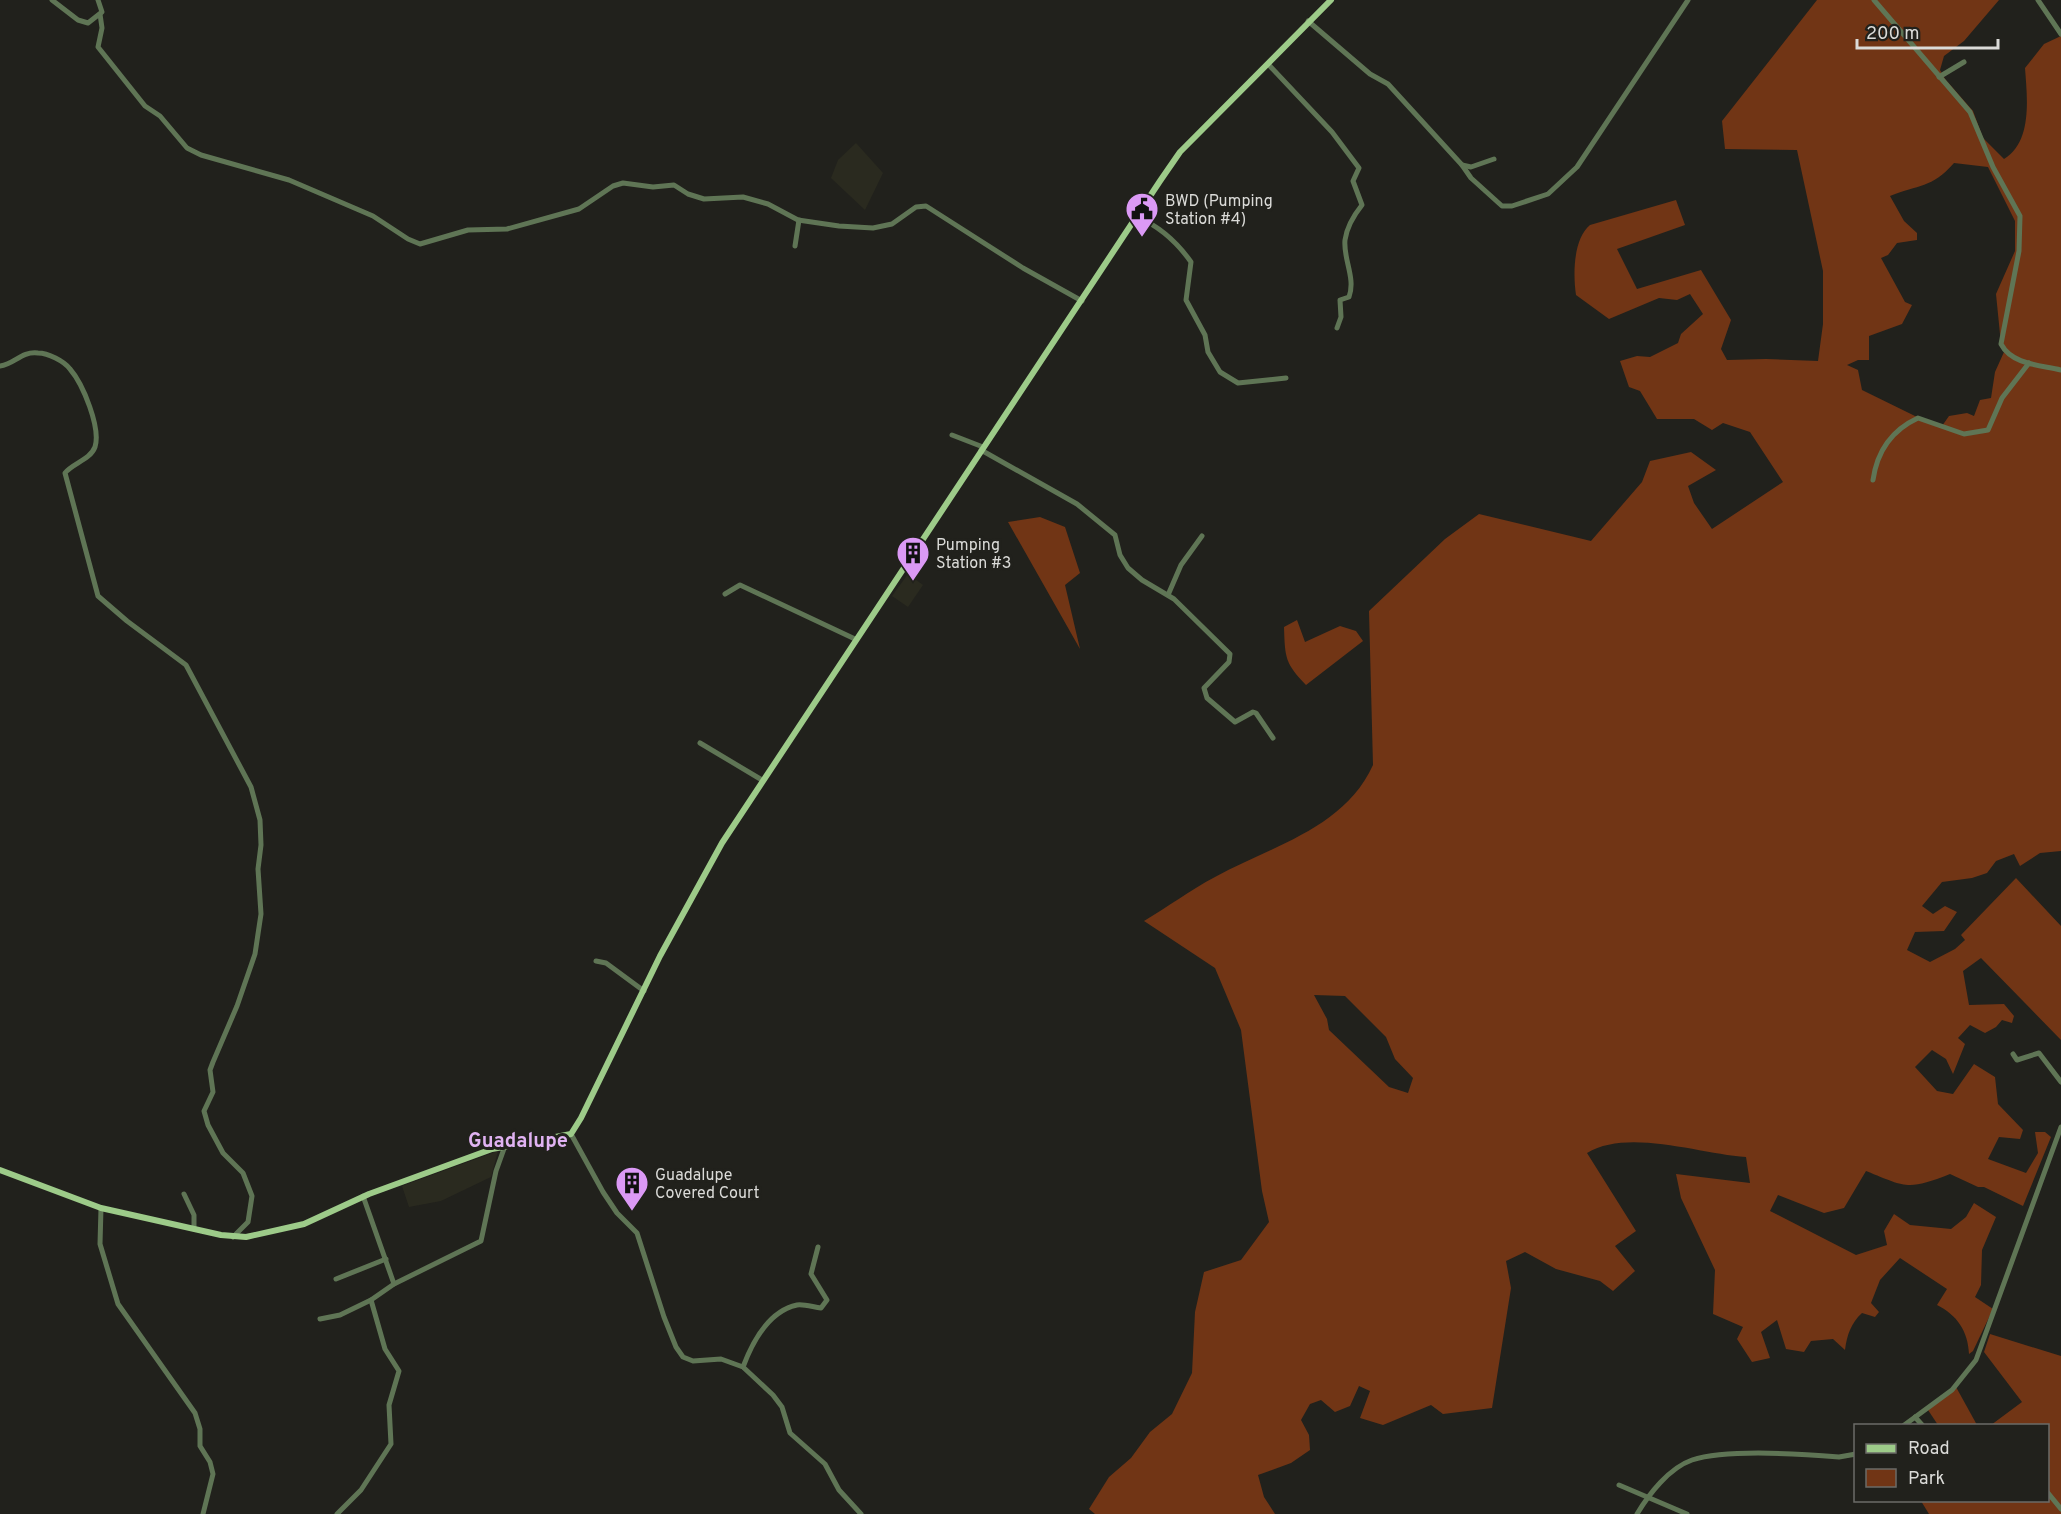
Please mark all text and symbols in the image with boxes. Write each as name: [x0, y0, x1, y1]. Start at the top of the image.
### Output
scale bar: [1857, 12, 1998, 50]
text: 200 m: [1866, 23, 1919, 46]
public building icon: BWD (Pumping Station #4): [1124, 191, 1160, 238]
place label: BWD (Pumping Station #4): [1165, 192, 1273, 230]
building icon: Pumping Station #3: [895, 535, 931, 582]
place label: Pumping Station #3: [936, 536, 1011, 574]
district label: Guadalupe: [468, 1129, 568, 1155]
building icon: Guadalupe Covered Court: [614, 1165, 650, 1212]
place label: Guadalupe Covered Court: [655, 1166, 760, 1204]
legend: [1854, 1424, 2049, 1502]
text: Road: [1908, 1438, 1950, 1461]
text: Park: [1908, 1468, 1945, 1491]

